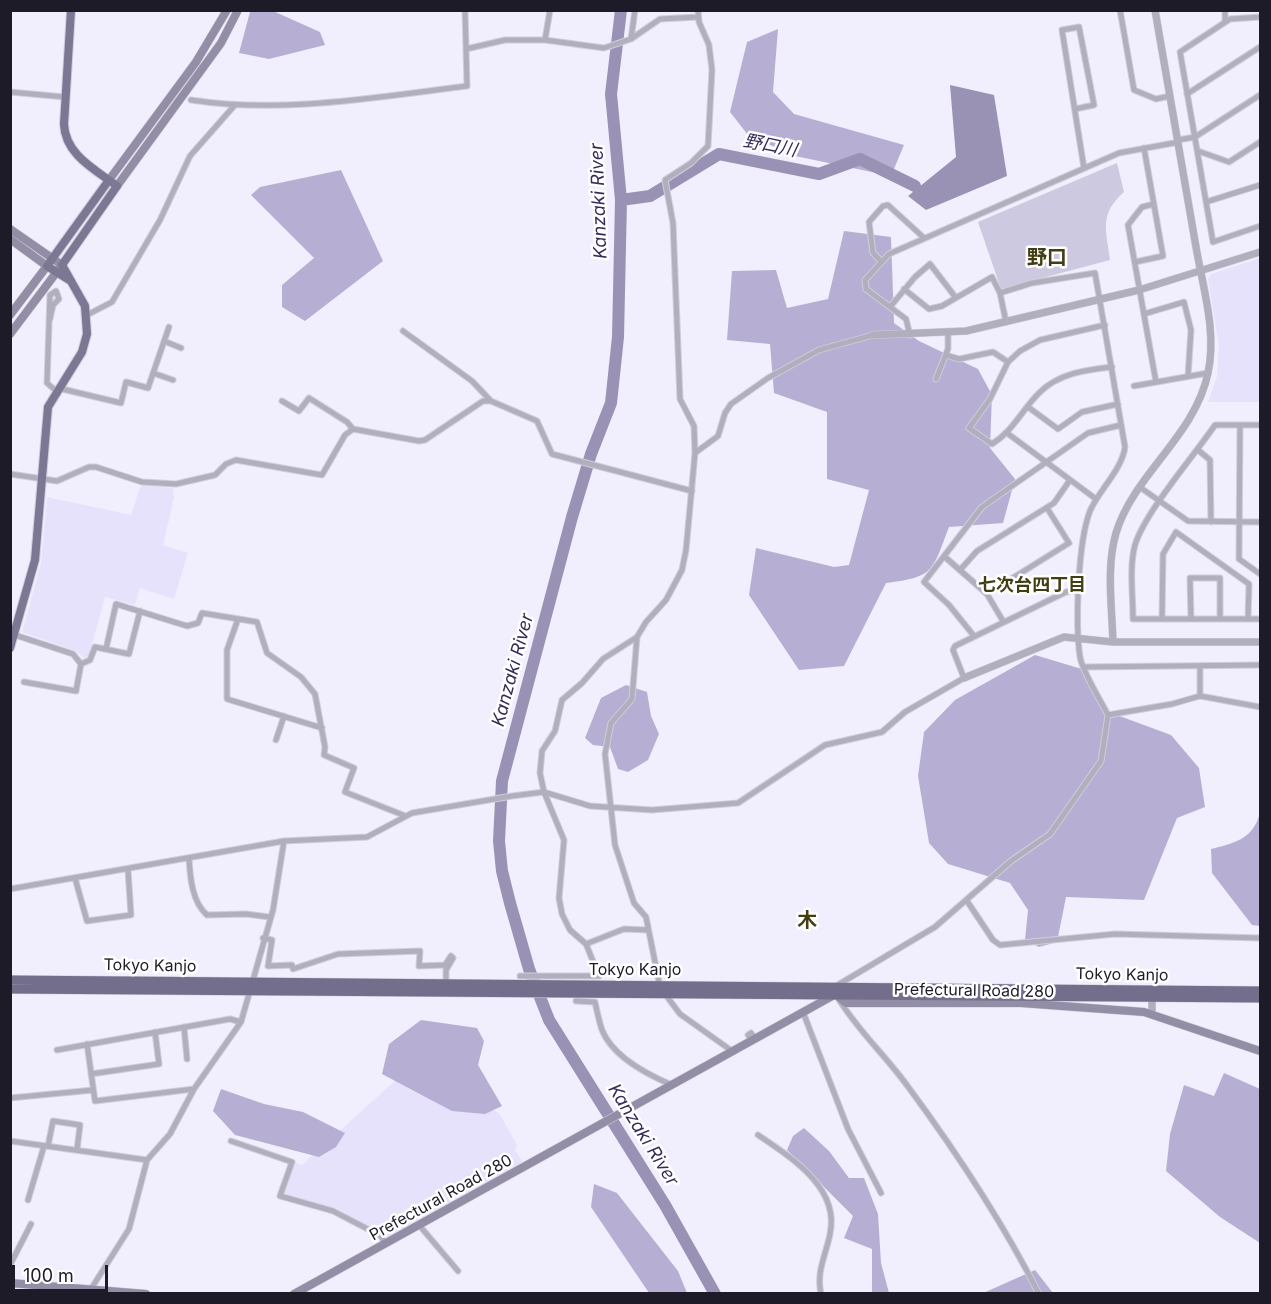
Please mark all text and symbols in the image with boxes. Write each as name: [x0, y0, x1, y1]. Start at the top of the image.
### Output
water label: 野口川: [741, 130, 799, 162]
water label: Kanzaki River: [586, 143, 612, 259]
district label: 野口: [1027, 246, 1067, 270]
district label: 七次台四丁目: [978, 575, 1086, 597]
water label: Kanzaki River: [488, 611, 538, 729]
district label: 木: [797, 909, 817, 933]
street label: Tokyo Kanjo: [103, 956, 197, 976]
street label: Tokyo Kanjo: [589, 960, 681, 980]
street label: Tokyo Kanjo: [1075, 965, 1169, 985]
street label: Prefectural Road 280: [894, 980, 1054, 1002]
water label: Kanzaki River: [603, 1080, 683, 1190]
street label: Prefectural Road 280: [366, 1151, 516, 1245]
scale bar: [15, 1253, 111, 1291]
text: 100 m: [23, 1265, 74, 1286]

